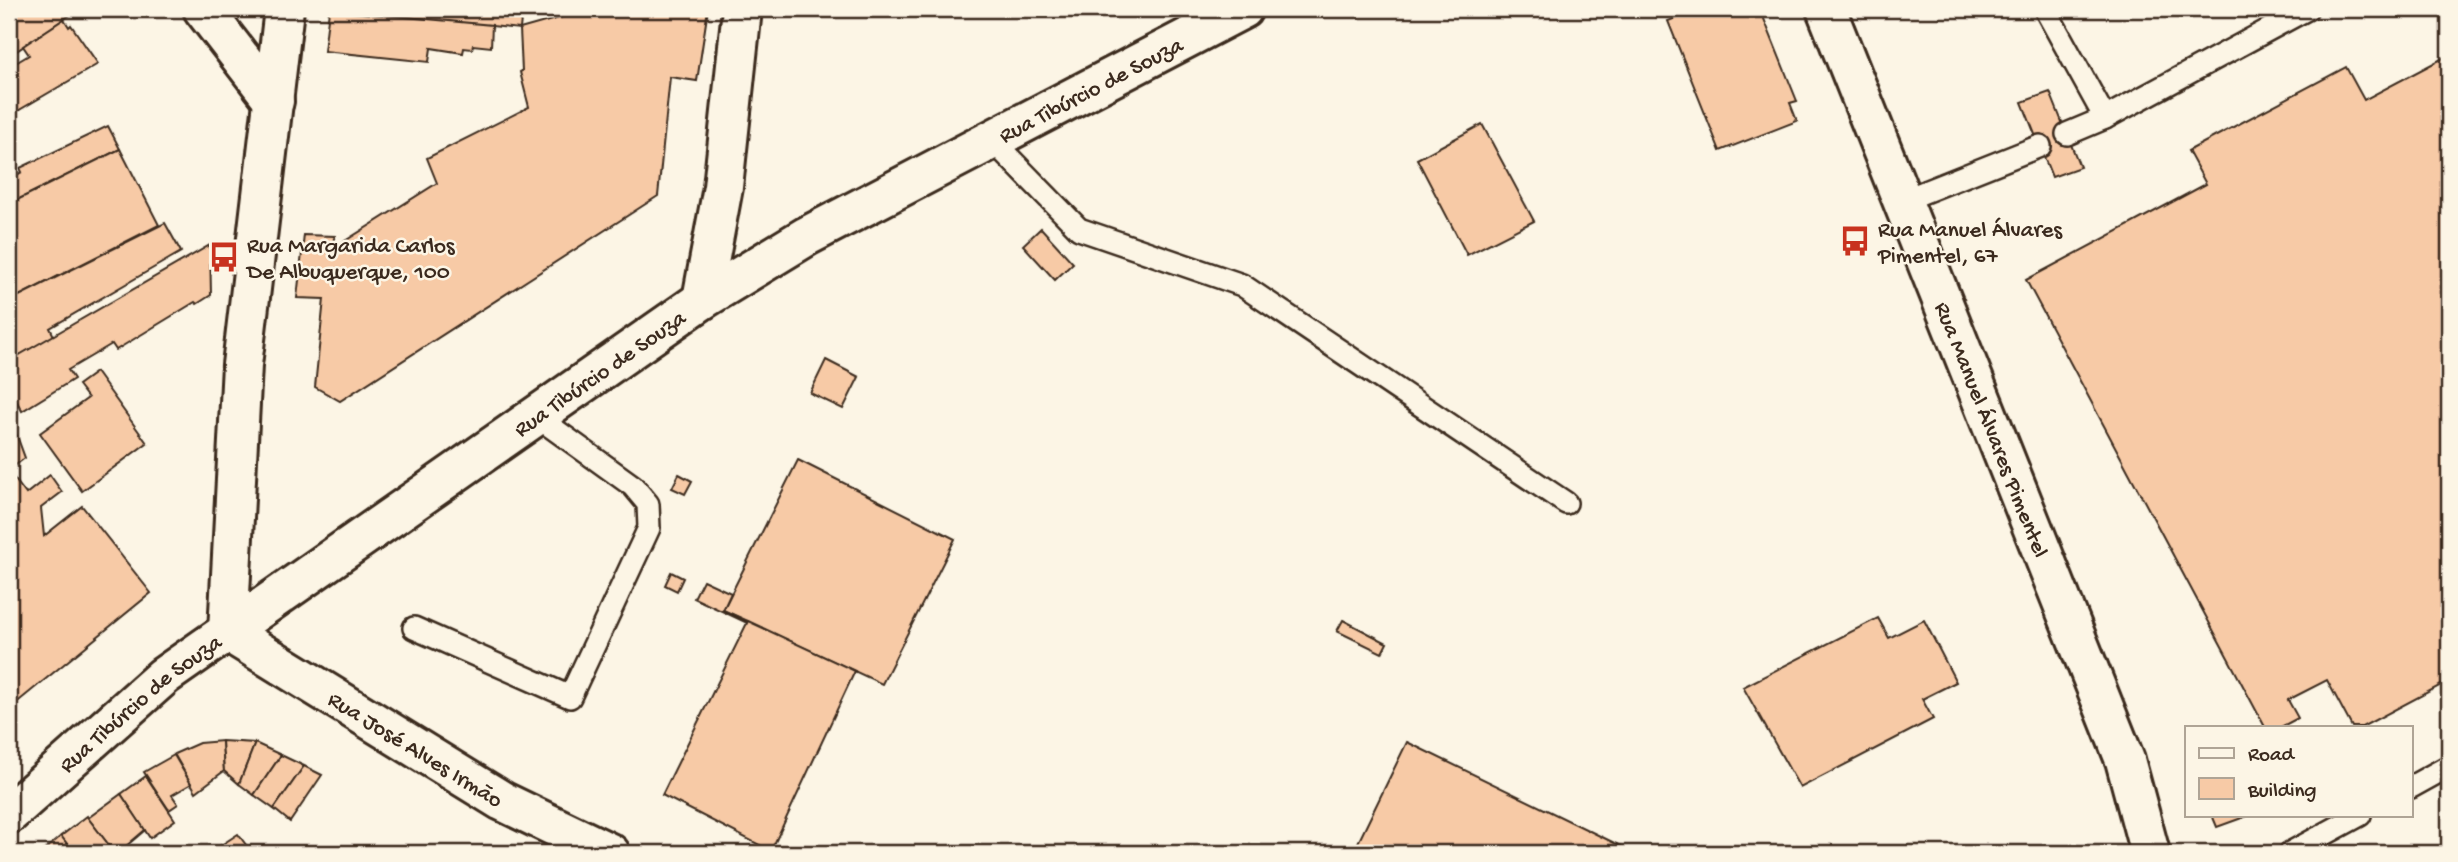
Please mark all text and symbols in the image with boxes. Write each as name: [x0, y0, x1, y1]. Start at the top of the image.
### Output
street label: Rua Tibúrcio de Souza: [995, 32, 1189, 151]
place label: Rua Manuel Álvares Pimentel, 67: [1877, 217, 2062, 271]
bus stop icon: Rua Manuel Álvares Pimentel, 67: [1838, 224, 1872, 258]
place label: Rua Margarida Carlos De Albuquerque, 100: [245, 234, 455, 287]
bus stop icon: Rua Margarida Carlos De Albuquerque, 100: [207, 240, 241, 274]
street label: Rua Manuel Álvares Pimentel: [1927, 299, 2053, 562]
street label: Rua Tibúrcio de Souza: [510, 305, 693, 444]
street label: Rua Tibúrcio de Souza: [55, 629, 229, 780]
street label: Rua José Alves Irmão: [322, 687, 507, 815]
legend: [2185, 726, 2412, 816]
text: Road: [2248, 744, 2296, 769]
text: Building: [2247, 780, 2317, 805]

